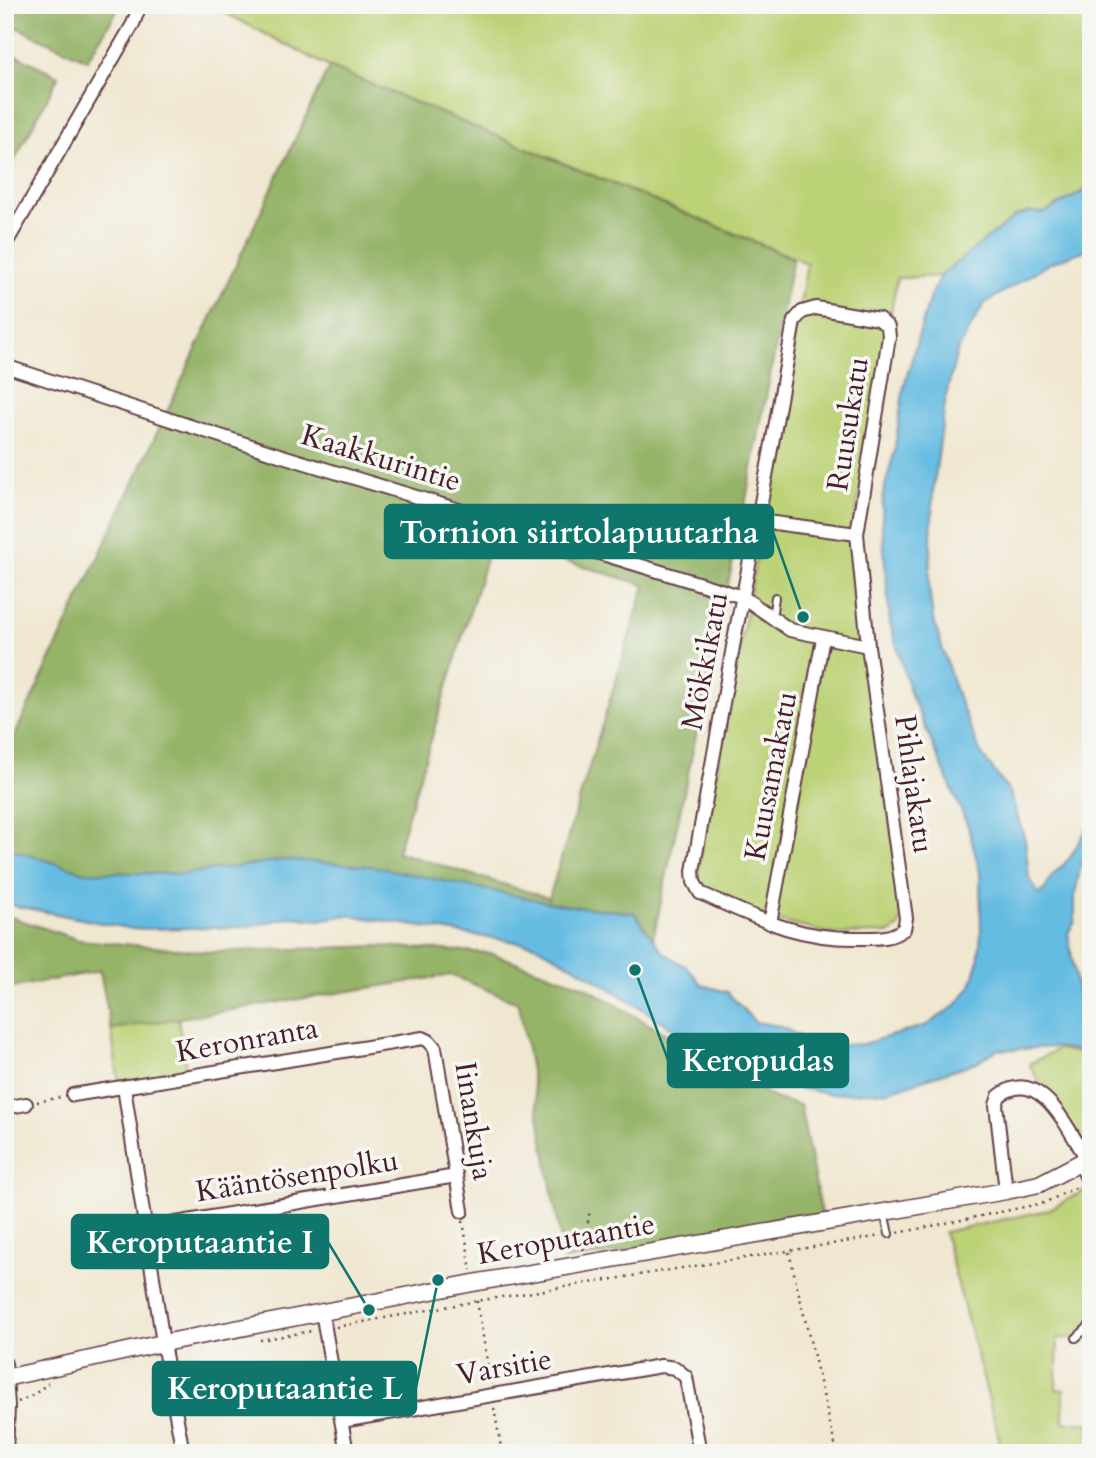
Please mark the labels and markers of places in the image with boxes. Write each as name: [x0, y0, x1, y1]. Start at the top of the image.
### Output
callout: Tornion siirtolapuutarha: [385, 505, 773, 558]
callout: Keropudas: [668, 1034, 848, 1087]
callout: Keroputaantie I: [72, 1215, 328, 1268]
callout: Keroputaantie L: [153, 1362, 416, 1415]

